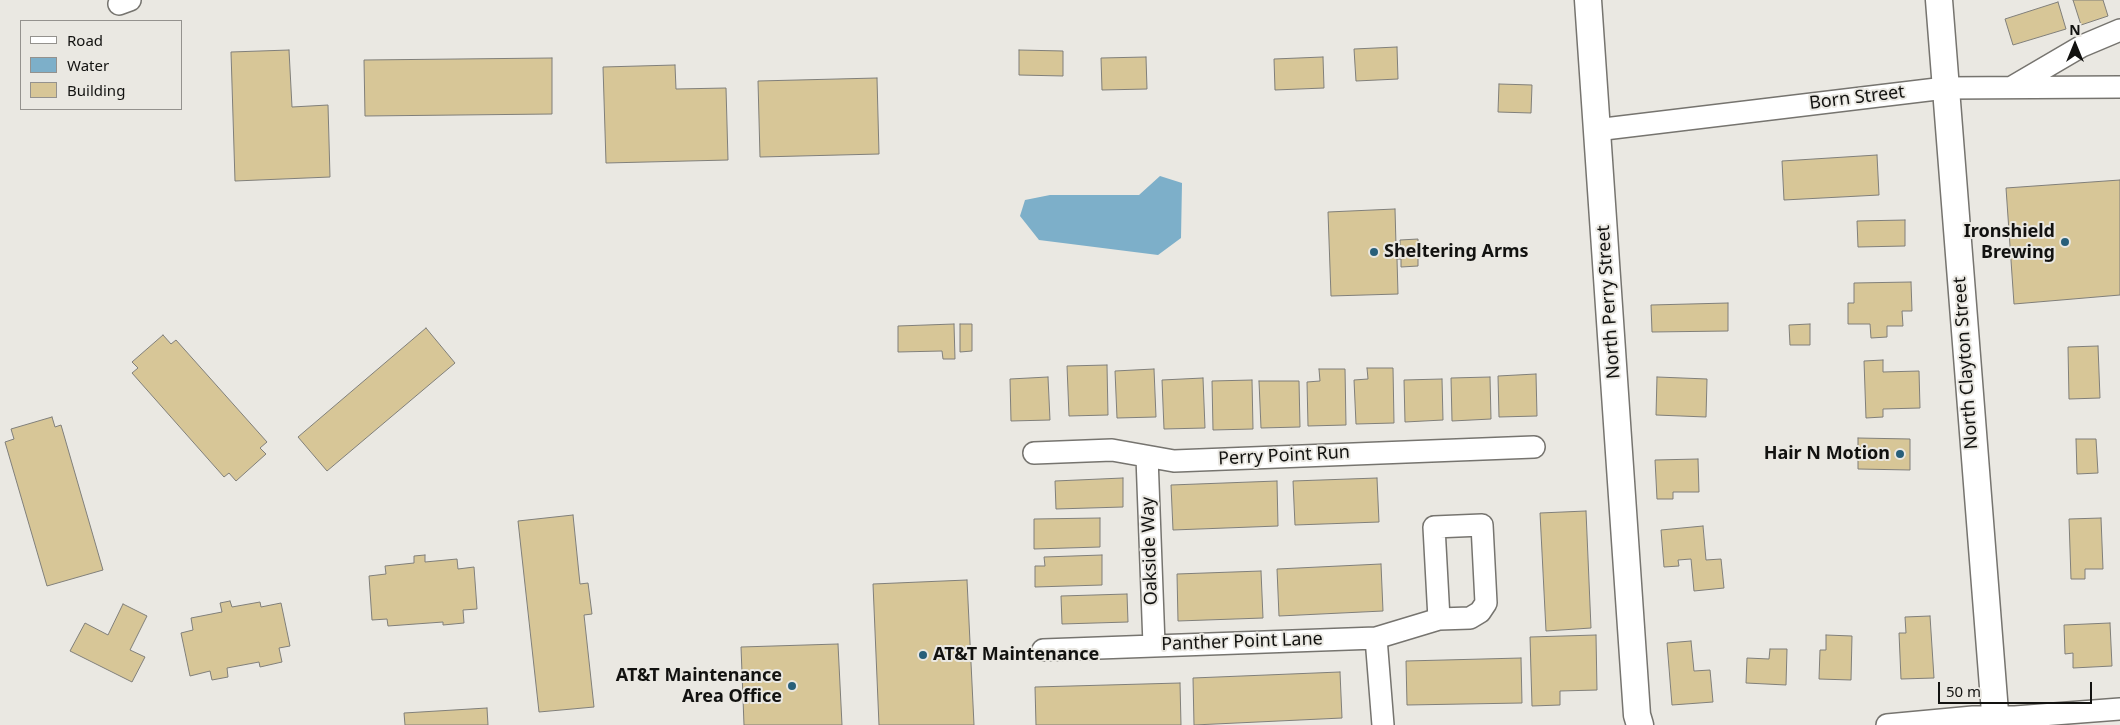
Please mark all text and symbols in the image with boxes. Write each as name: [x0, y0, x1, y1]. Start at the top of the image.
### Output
legend: [20, 20, 182, 110]
north arrow: [2050, 20, 2100, 70]
text: N: [2069, 20, 2081, 39]
text: Road: [67, 30, 103, 50]
text: Water: [67, 55, 109, 75]
text: Building: [67, 80, 125, 100]
street label: Born Street: [1808, 81, 1906, 115]
place label: Ironshield Brewing: [1964, 221, 2055, 264]
street label: North Perry Street: [1593, 224, 1625, 380]
marker: Ironshield Brewing: [2059, 236, 2071, 248]
place label: Sheltering Arms: [1384, 241, 1529, 263]
marker: Sheltering Arms: [1368, 246, 1380, 258]
street label: North Clayton Street: [1949, 276, 1983, 450]
street label: Perry Point Run: [1218, 442, 1350, 470]
place label: Hair N Motion: [1764, 443, 1890, 465]
marker: Hair N Motion: [1894, 448, 1906, 460]
street label: Oakside Way: [1137, 496, 1163, 606]
street label: Panther Point Lane: [1161, 628, 1323, 656]
place label: AT&T Maintenance: [933, 644, 1099, 666]
marker: AT&T Maintenance: [917, 649, 929, 661]
place label: AT&T Maintenance Area Office: [616, 665, 782, 708]
scale bar: [1940, 672, 2094, 704]
marker: AT&T Maintenance Area Office: [786, 680, 798, 692]
text: 50 m: [1946, 681, 1981, 701]

